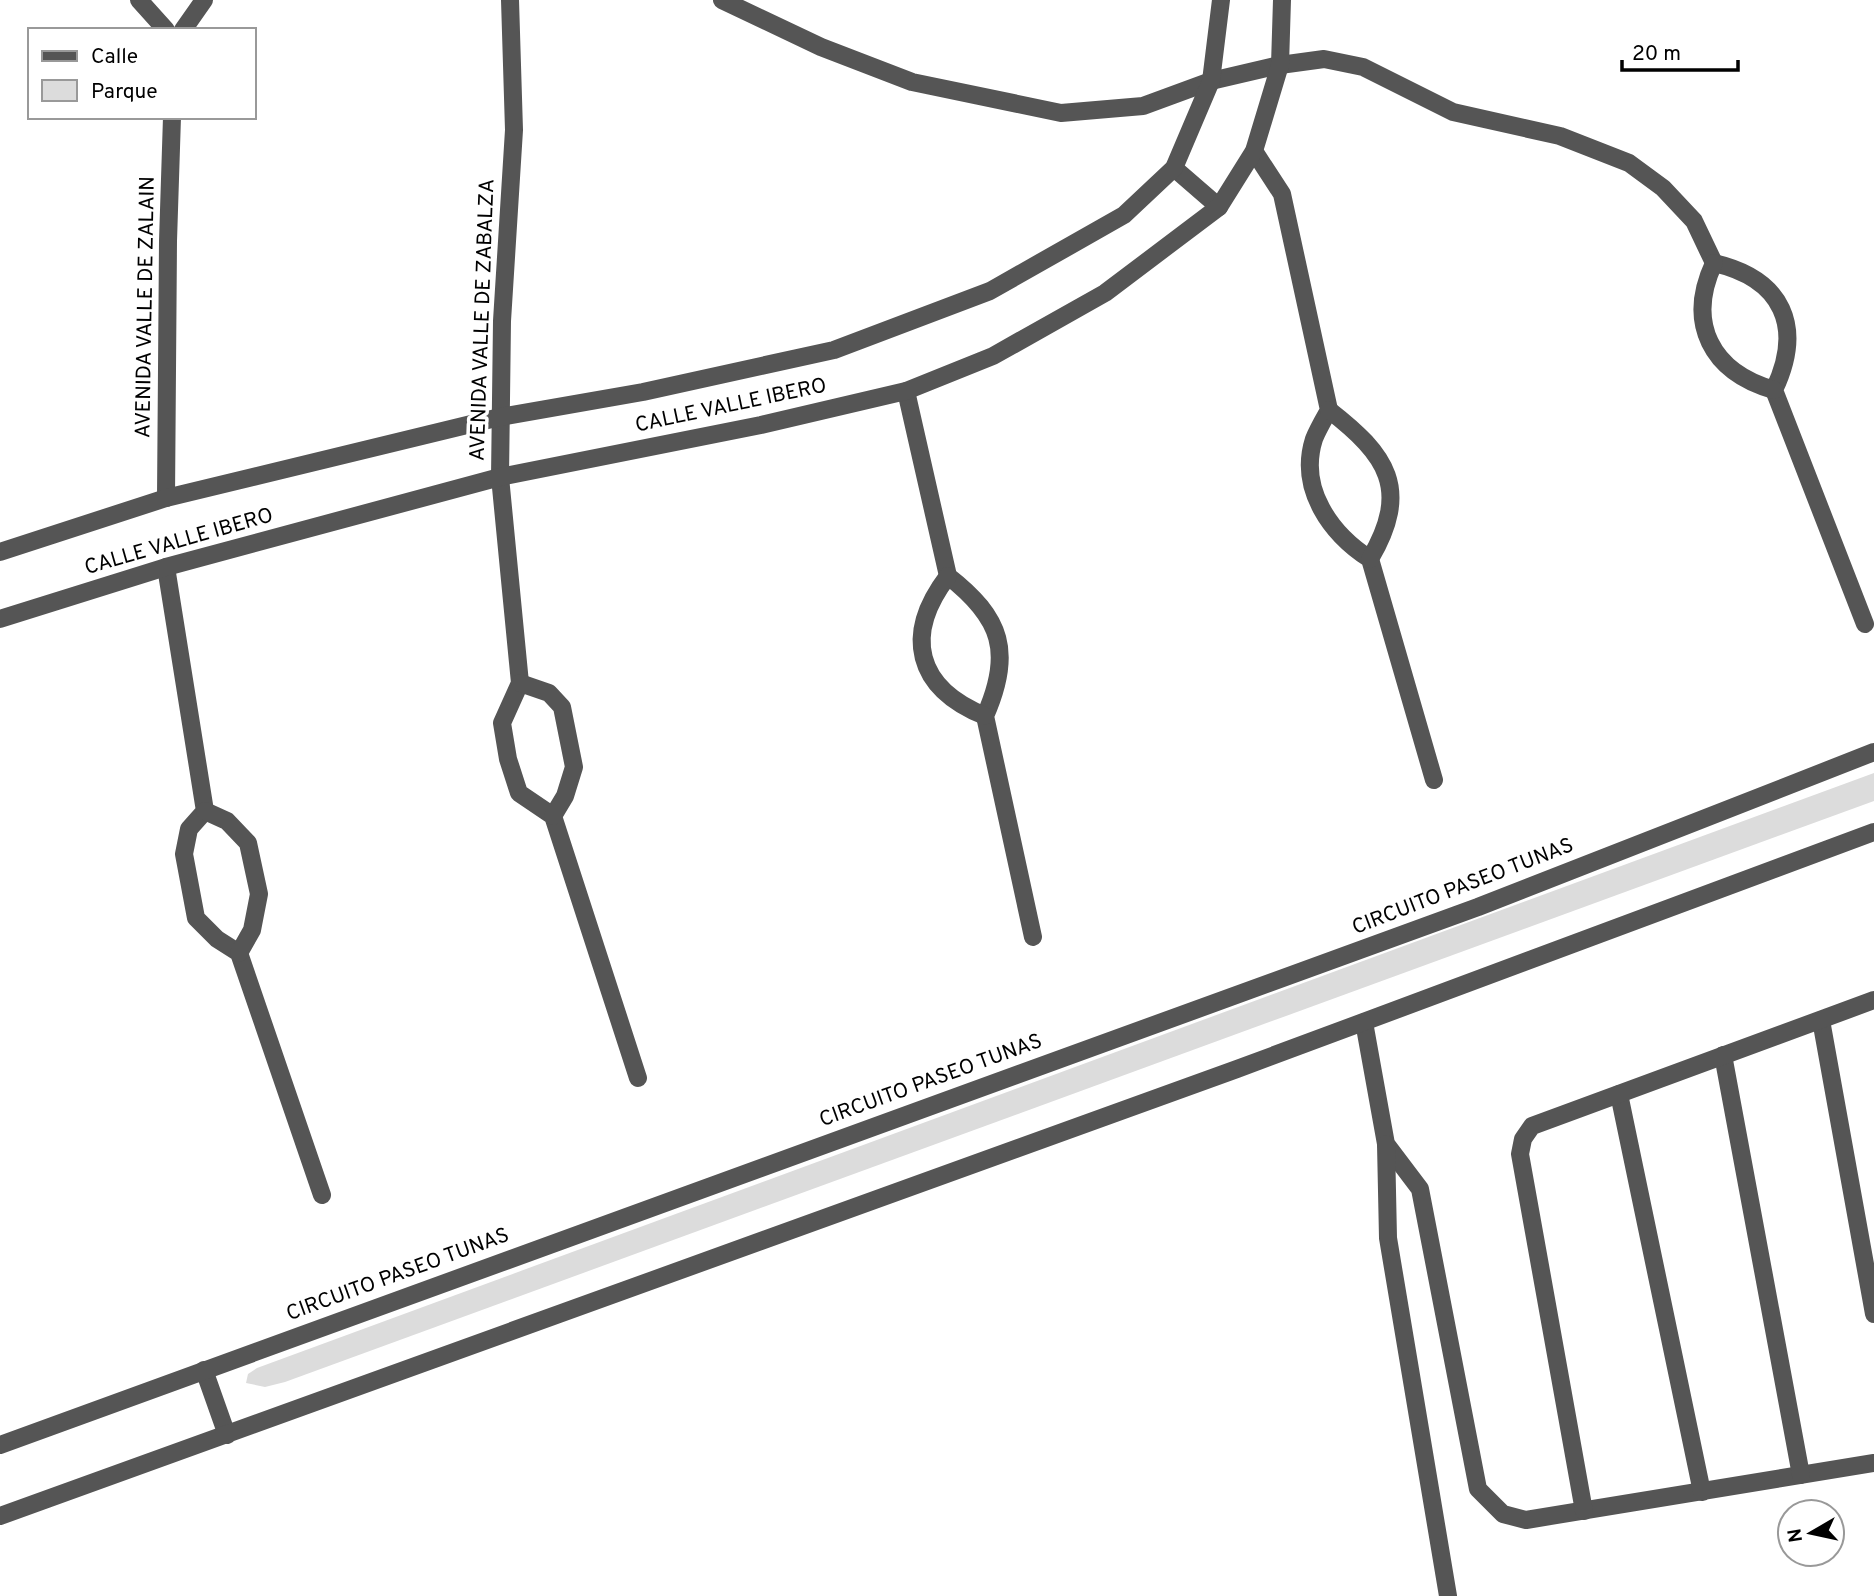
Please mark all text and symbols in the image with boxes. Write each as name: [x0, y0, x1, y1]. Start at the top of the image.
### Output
legend: [28, 28, 256, 119]
scale bar: [1622, 28, 1738, 72]
text: 20 m: [1632, 41, 1681, 68]
text: Calle: [91, 44, 138, 71]
text: Parque: [91, 79, 158, 106]
street label: AVENIDA VALLE DE ZALAIN: [130, 176, 162, 438]
street label: AVENIDA VALLE DE ZABALZA: [465, 178, 501, 462]
street label: CALLE VALLE IBERO: [633, 373, 829, 439]
street label: CALLE VALLE IBERO: [82, 502, 276, 582]
street label: CIRCUITO PASEO TUNAS: [1348, 832, 1578, 942]
street label: CIRCUITO PASEO TUNAS: [816, 1028, 1046, 1134]
street label: CIRCUITO PASEO TUNAS: [283, 1222, 513, 1328]
north arrow: [1776, 1498, 1846, 1568]
text: N: [1783, 1527, 1809, 1544]

